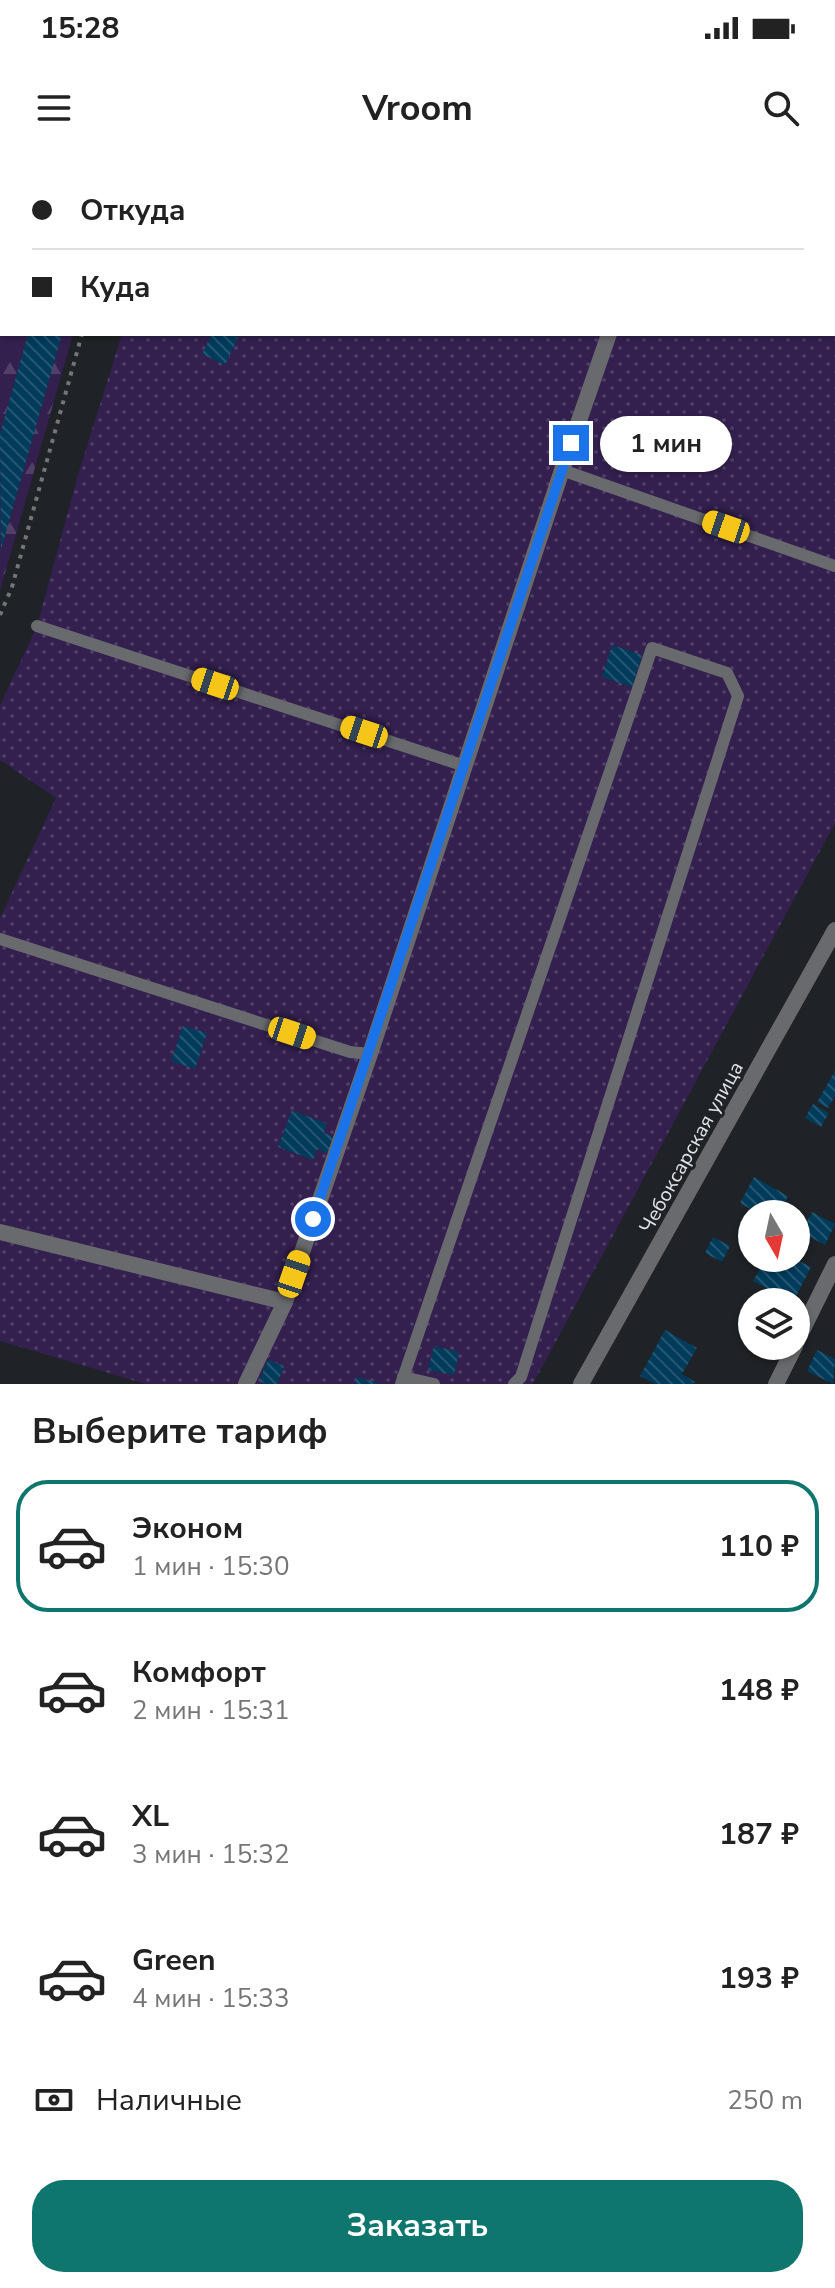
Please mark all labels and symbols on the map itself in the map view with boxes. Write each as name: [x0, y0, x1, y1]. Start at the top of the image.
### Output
callout: 1 мин: [599, 415, 731, 471]
route end: [553, 425, 589, 461]
car: [699, 508, 753, 546]
car: [188, 665, 242, 703]
car: [337, 713, 391, 751]
car: [265, 1014, 319, 1052]
street label: Чебоксарская улица: [633, 1057, 750, 1238]
north arrow: [738, 1200, 810, 1272]
route start: [295, 1201, 331, 1237]
car: [275, 1247, 313, 1301]

